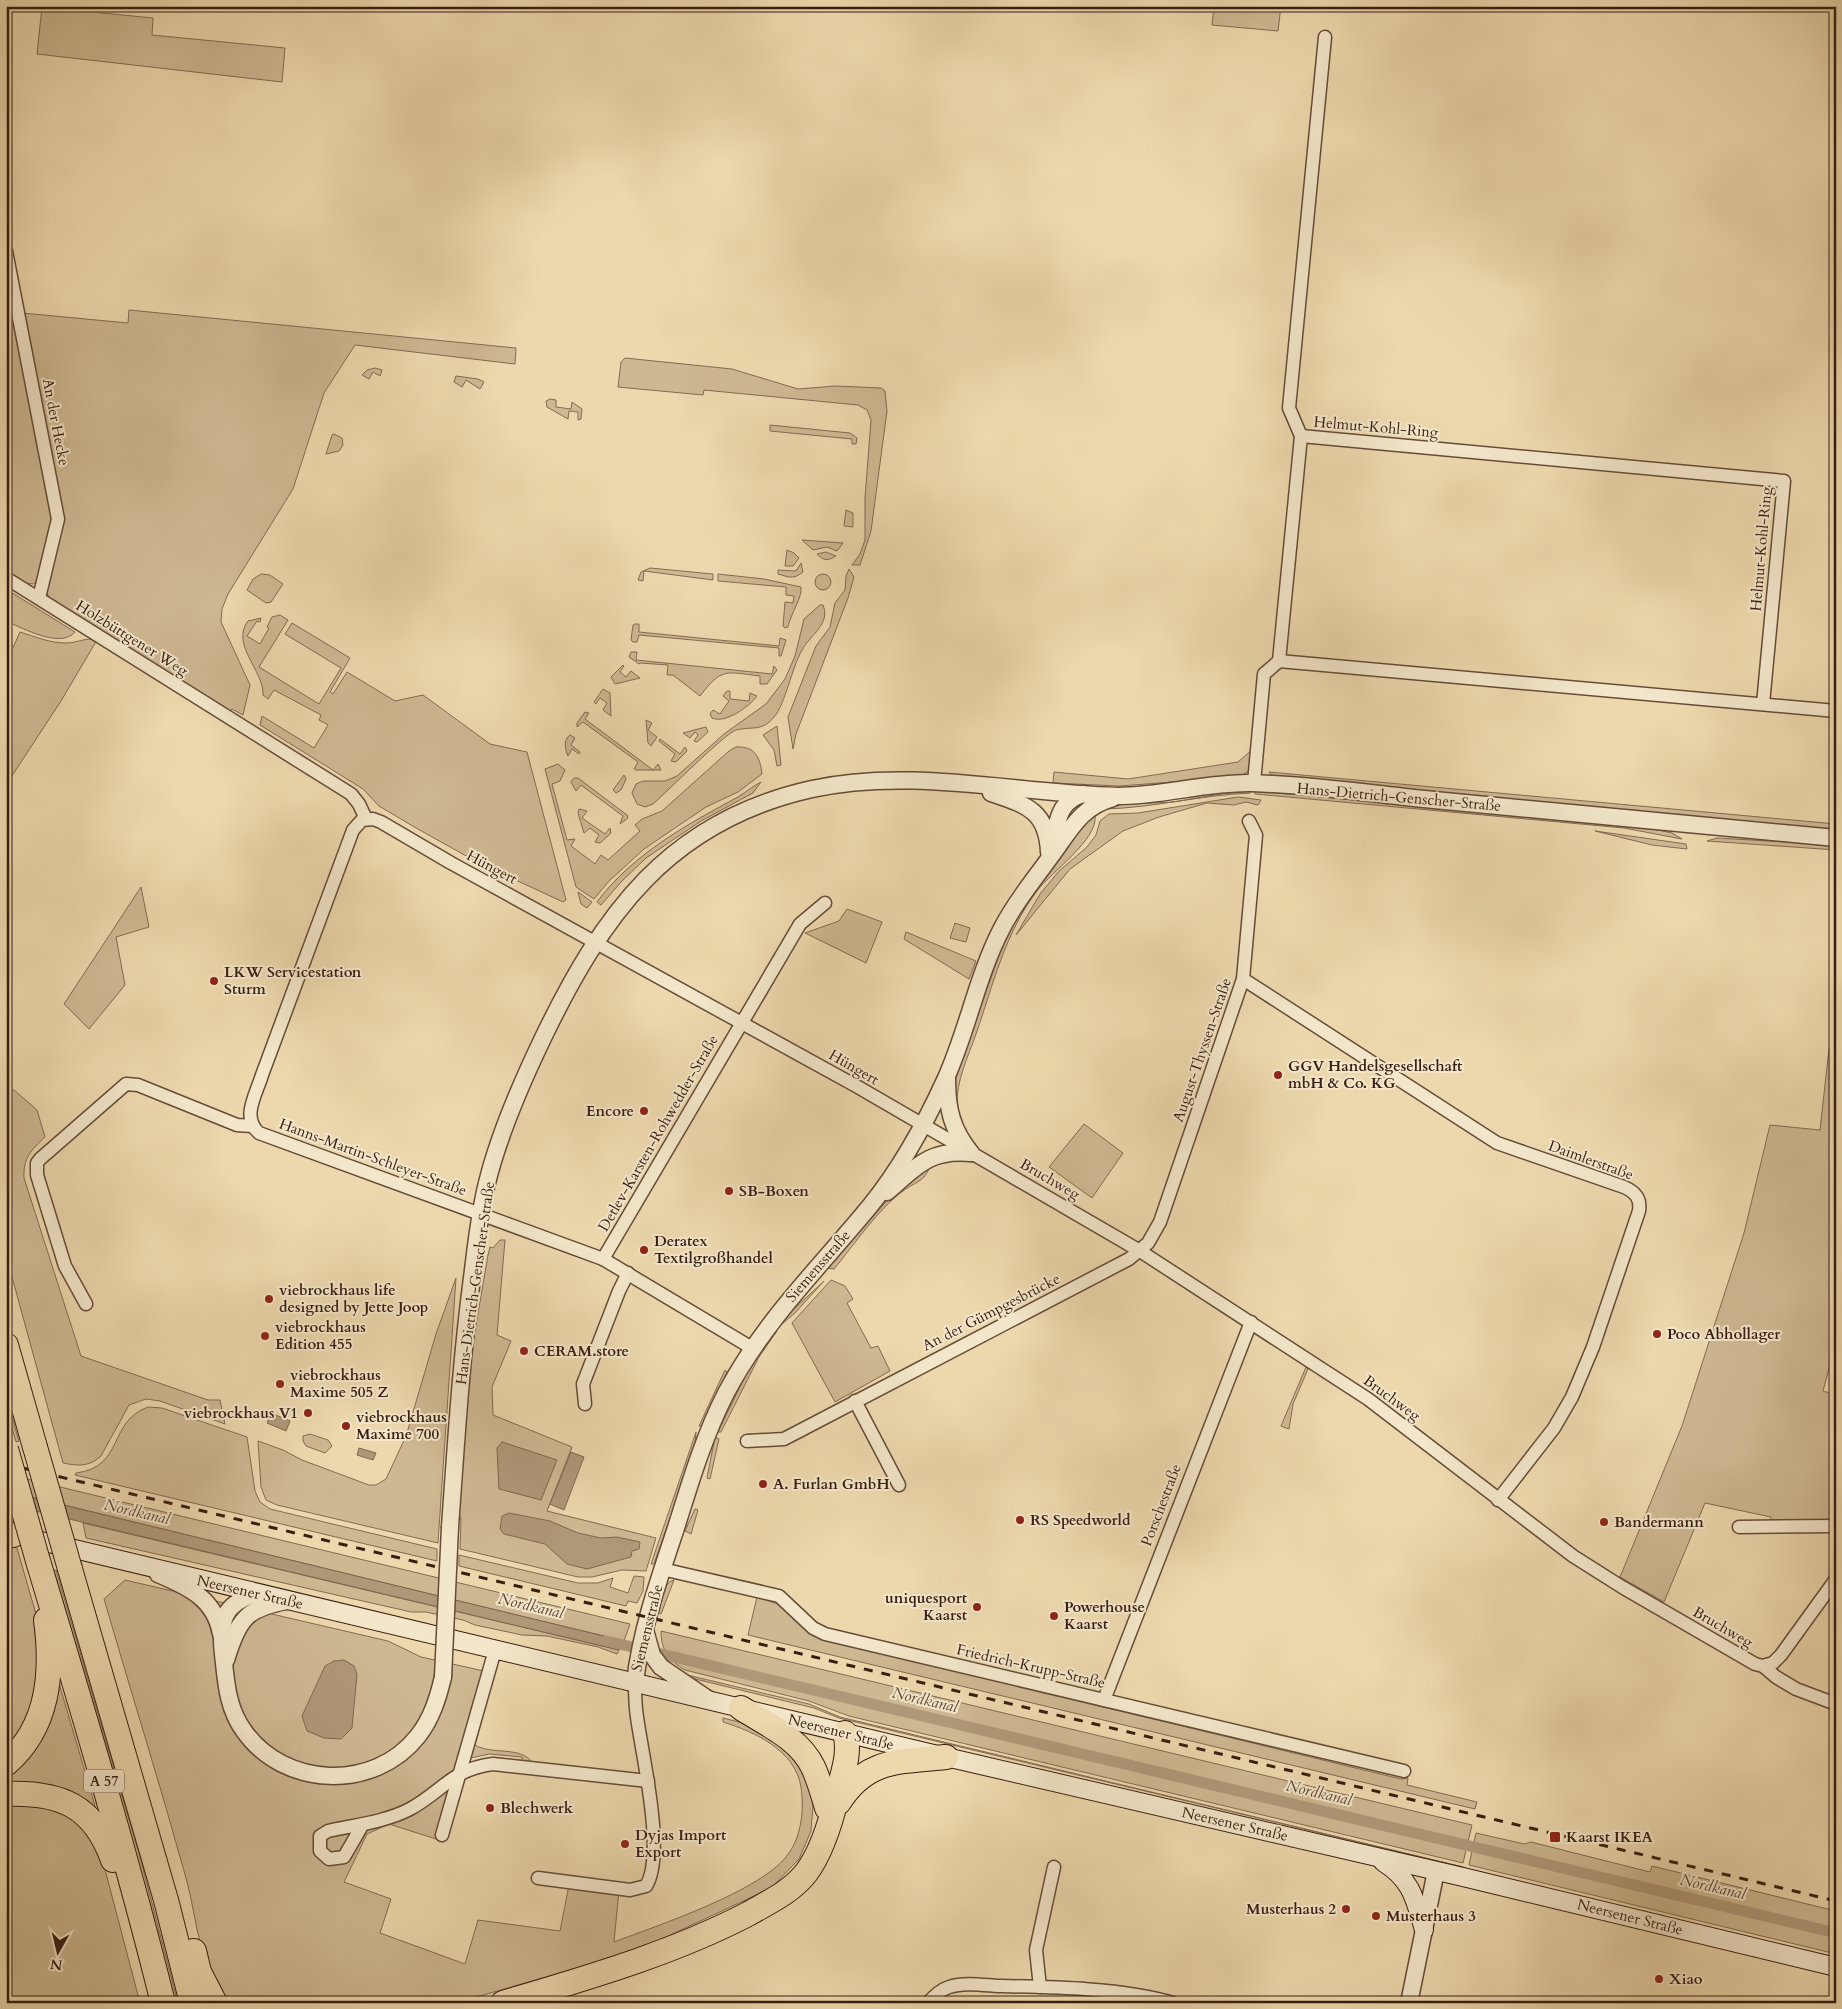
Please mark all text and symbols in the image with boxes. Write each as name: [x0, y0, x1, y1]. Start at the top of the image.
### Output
street label: An der Hecke: [38, 377, 74, 468]
street label: Helmut-Kohl-Ring: [1313, 412, 1440, 442]
street label: Helmut-Kohl-Ring: [1746, 485, 1776, 612]
street label: Holzbüttgener Weg: [72, 595, 192, 681]
street label: Hans-Dietrich-Genscher-Straße: [1296, 778, 1502, 816]
street label: Hüngert: [463, 845, 521, 889]
place label: LKW Servicestation Sturm: [224, 962, 362, 999]
marker: LKW Servicestation Sturm: [208, 975, 220, 987]
street label: August-Thyssen-Straße: [1168, 975, 1236, 1125]
street label: Detlev-Karsten-Rohwedder-Straße: [593, 1031, 723, 1235]
street label: Hüngert: [825, 1045, 883, 1089]
place label: GGV Handelsgesellschaft mbH & Co. KG: [1288, 1056, 1463, 1093]
marker: GGV Handelsgesellschaft mbH & Co. KG: [1272, 1069, 1284, 1081]
place label: Encore: [586, 1101, 634, 1121]
marker: Encore: [638, 1105, 650, 1117]
street label: Hanns-Martin-Schleyer-Straße: [277, 1114, 470, 1200]
street label: Daimlerstraße: [1546, 1135, 1636, 1185]
street label: Bruchweg: [1016, 1154, 1084, 1205]
street label: Hans-Dietrich-Genscher-Straße: [451, 1180, 499, 1386]
place label: SB-Boxen: [739, 1181, 809, 1201]
marker: SB-Boxen: [723, 1185, 735, 1197]
street label: Siemensstraße: [781, 1226, 855, 1306]
place label: Deratex Textilgroßhandel: [654, 1231, 773, 1268]
marker: Deratex Textilgroßhandel: [638, 1244, 650, 1256]
street label: An der Gümpgesbrücke: [919, 1269, 1063, 1355]
place label: viebrockhaus life designed by Jette Joop: [279, 1280, 428, 1317]
marker: viebrockhaus life designed by Jette Joop: [263, 1293, 275, 1305]
place label: viebrockhaus Edition 455: [275, 1317, 366, 1354]
place label: Poco Abhollager: [1667, 1324, 1781, 1344]
marker: Poco Abhollager: [1651, 1328, 1663, 1340]
marker: viebrockhaus Edition 455: [259, 1330, 271, 1342]
place label: CERAM.store: [534, 1341, 629, 1361]
marker: CERAM.store: [518, 1345, 530, 1357]
place label: viebrockhaus Maxime 505 Z: [290, 1365, 389, 1402]
street label: Bruchweg: [1359, 1370, 1425, 1426]
marker: viebrockhaus Maxime 505 Z: [274, 1378, 286, 1390]
place label: viebrockhaus V1: [184, 1403, 298, 1423]
marker: viebrockhaus V1: [302, 1407, 314, 1419]
place label: viebrockhaus Maxime 700: [356, 1407, 447, 1444]
marker: viebrockhaus Maxime 700: [340, 1420, 352, 1432]
street label: Porschestraße: [1136, 1461, 1186, 1549]
place label: A. Furlan GmbH: [773, 1474, 890, 1494]
marker: A. Furlan GmbH: [757, 1478, 769, 1490]
water label: Nordkanal: [102, 1494, 173, 1530]
place label: RS Speedworld: [1030, 1510, 1131, 1530]
place label: Bandermann: [1614, 1512, 1704, 1532]
marker: RS Speedworld: [1014, 1514, 1026, 1526]
marker: Bandermann: [1598, 1516, 1610, 1528]
street label: Neersener Straße: [195, 1570, 305, 1614]
street label: Siemensstraße: [627, 1582, 668, 1674]
water label: Nordkanal: [496, 1588, 567, 1624]
place label: uniquesport Kaarst: [885, 1588, 968, 1625]
place label: Powerhouse Kaarst: [1064, 1597, 1145, 1634]
marker: uniquesport Kaarst: [971, 1601, 983, 1613]
street label: Bruchweg: [1689, 1602, 1757, 1653]
marker: Powerhouse Kaarst: [1048, 1610, 1060, 1622]
street label: Friedrich-Krupp-Straße: [955, 1639, 1107, 1693]
water label: Nordkanal: [890, 1682, 961, 1718]
street label: Neersener Straße: [786, 1709, 896, 1755]
road number: A 57: [84, 1770, 124, 1792]
water label: Nordkanal: [1284, 1775, 1355, 1811]
place label: Blechwerk: [500, 1798, 574, 1818]
marker: Blechwerk: [484, 1802, 496, 1814]
street label: Neersener Straße: [1180, 1802, 1290, 1846]
place label: Dyjas Import Export: [635, 1825, 727, 1862]
place label: Kaarst IKEA: [1566, 1827, 1653, 1847]
marker: Kaarst IKEA: [1548, 1830, 1562, 1844]
marker: Dyjas Import Export: [619, 1838, 631, 1850]
water label: Nordkanal: [1678, 1869, 1749, 1905]
street label: Neersener Straße: [1575, 1894, 1685, 1940]
place label: Musterhaus 2: [1246, 1899, 1336, 1919]
marker: Musterhaus 2: [1340, 1903, 1352, 1915]
place label: Musterhaus 3: [1386, 1906, 1476, 1926]
marker: Musterhaus 3: [1370, 1910, 1382, 1922]
north arrow: [32, 1926, 82, 1976]
text: N: [49, 1954, 64, 1975]
place label: Xiao: [1669, 1969, 1703, 1989]
marker: Xiao: [1653, 1973, 1665, 1985]

